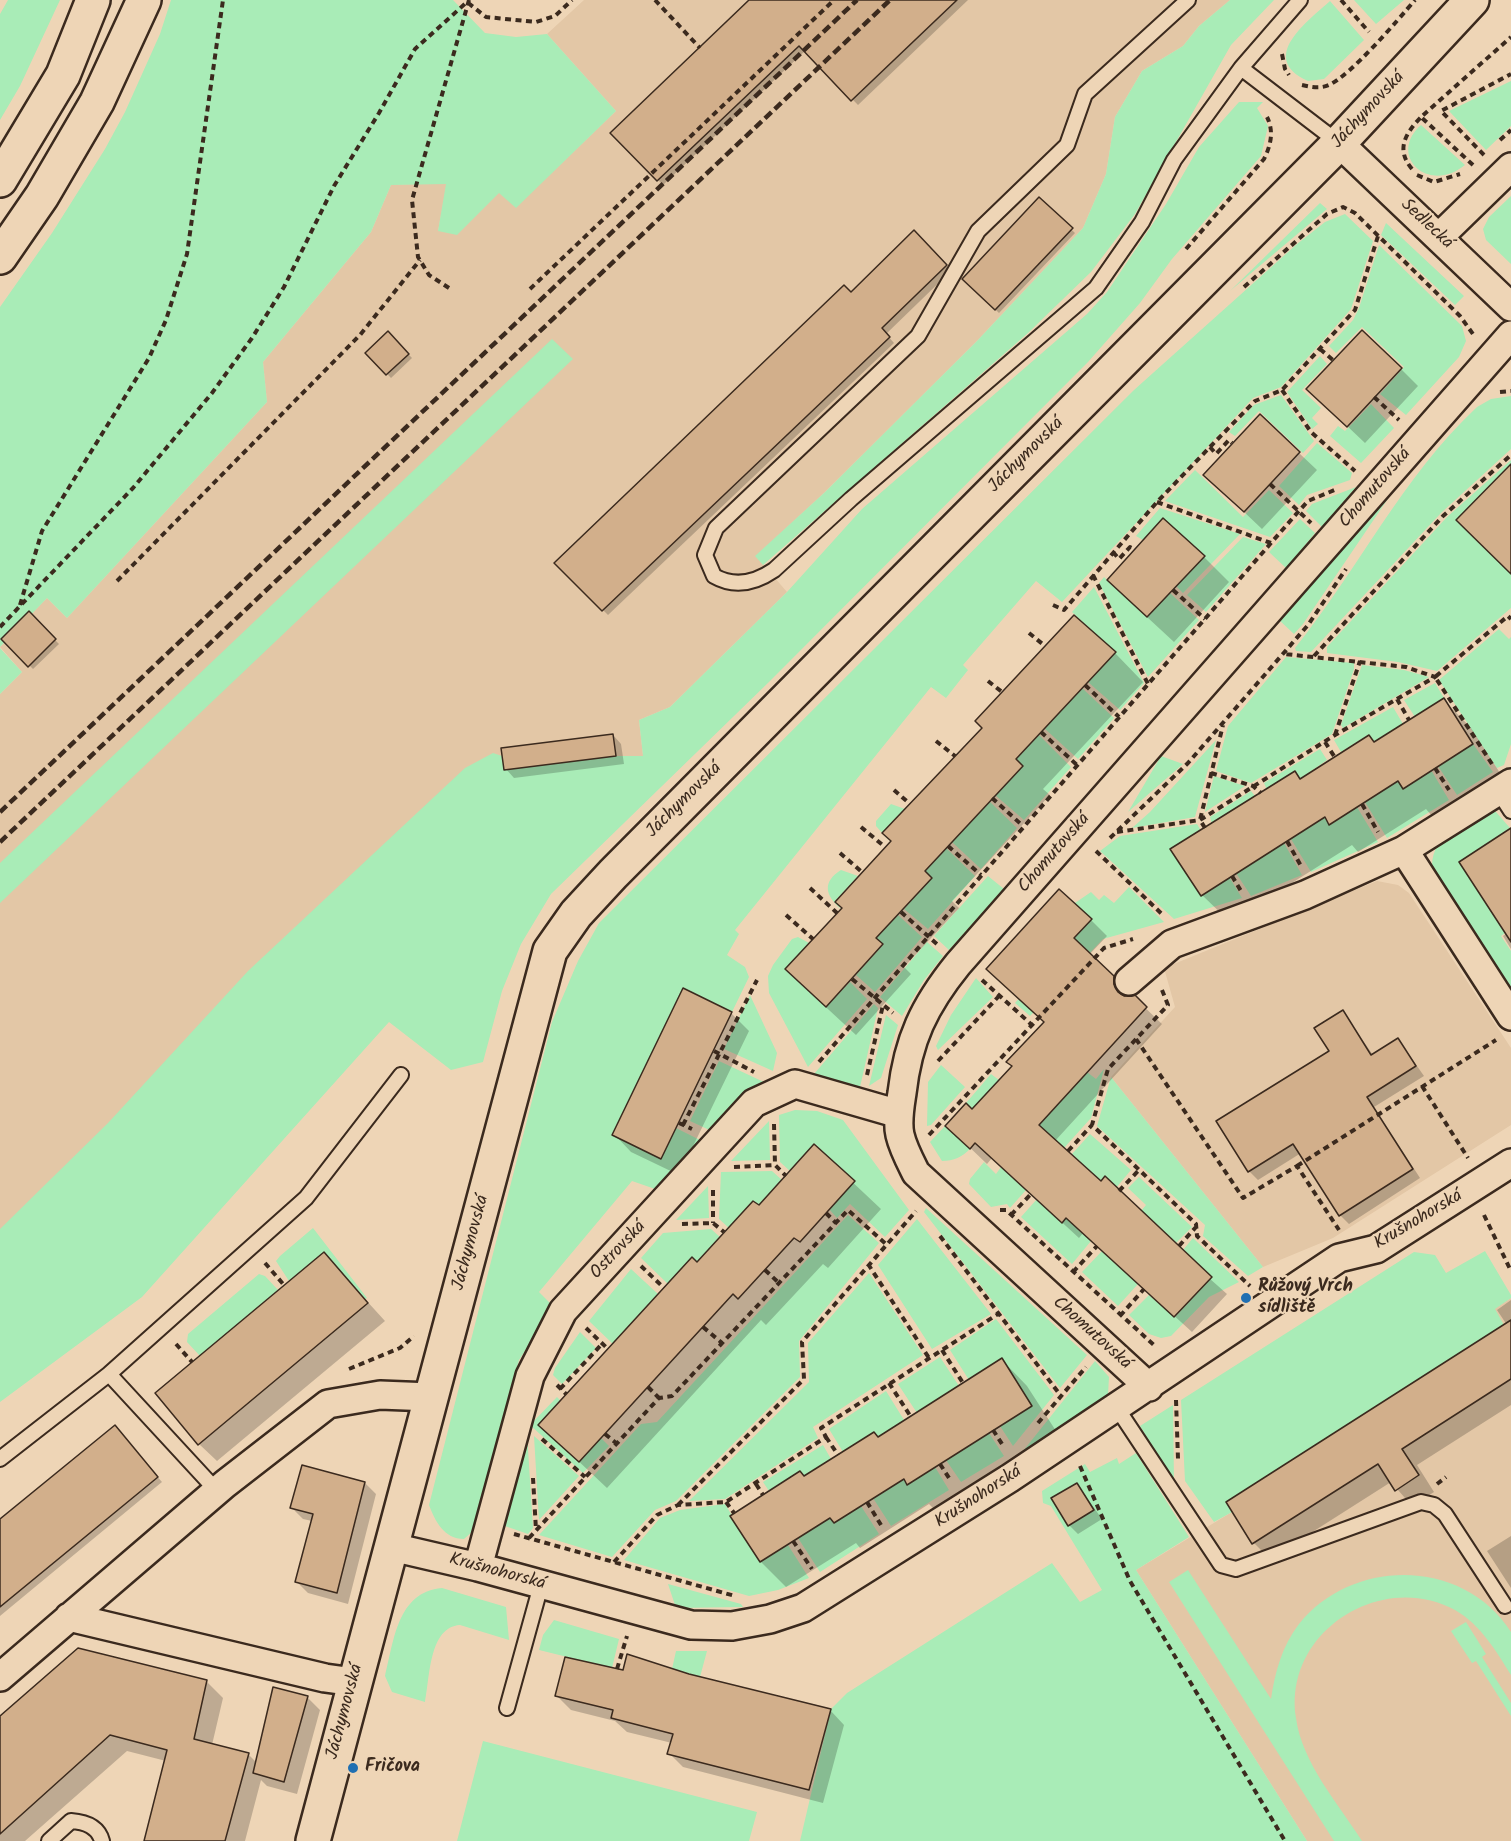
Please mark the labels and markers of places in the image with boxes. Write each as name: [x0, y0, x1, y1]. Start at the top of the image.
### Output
place label: Růžový Vrch sídliště: [1258, 1277, 1353, 1320]
marker: Růžový Vrch sídliště: [1239, 1291, 1253, 1305]
place label: Fričova: [365, 1757, 420, 1779]
marker: Fričova: [346, 1761, 360, 1775]

